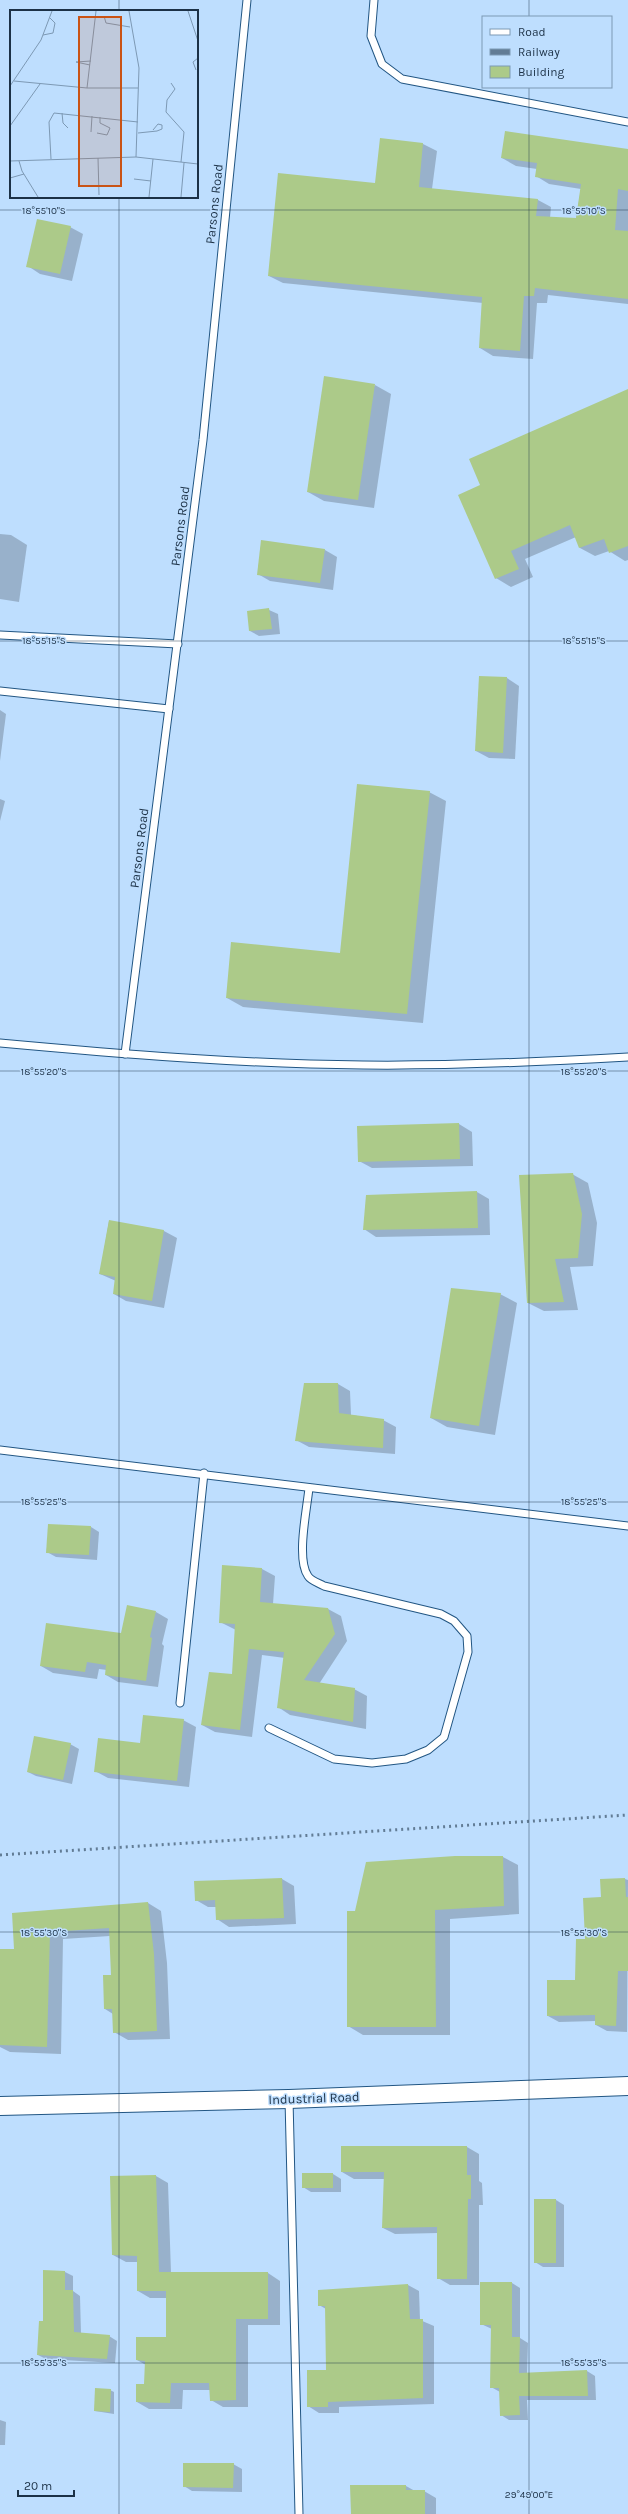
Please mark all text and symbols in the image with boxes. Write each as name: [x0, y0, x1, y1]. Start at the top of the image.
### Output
inset map: [10, 10, 198, 198]
legend: [482, 16, 612, 88]
text: Road: [518, 25, 546, 39]
text: Railway: [518, 45, 560, 59]
text: Building: [518, 65, 565, 79]
street label: Parsons Road: [202, 163, 226, 245]
text: 18°55'10"S: [22, 205, 66, 217]
text: 18°55'10"S: [562, 205, 606, 217]
street label: Parsons Road: [168, 485, 192, 567]
text: 18°55'15"S: [22, 635, 66, 647]
text: 18°55'15"S: [562, 635, 606, 647]
street label: Parsons Road: [127, 807, 151, 889]
text: 18°55'20"S: [21, 1066, 67, 1078]
text: 18°55'20"S: [561, 1066, 607, 1078]
text: 18°55'25"S: [21, 1496, 67, 1508]
text: 18°55'25"S: [561, 1496, 607, 1508]
text: 18°55'30"S: [21, 1927, 67, 1939]
text: 18°55'30"S: [561, 1927, 607, 1939]
street label: Industrial Road: [268, 2089, 360, 2107]
text: 18°55'35"S: [21, 2357, 67, 2369]
text: 18°55'35"S: [561, 2357, 607, 2369]
scale bar: [18, 2472, 74, 2498]
text: 20 m: [24, 2479, 52, 2493]
text: 29°49'00"E: [505, 2489, 553, 2501]

